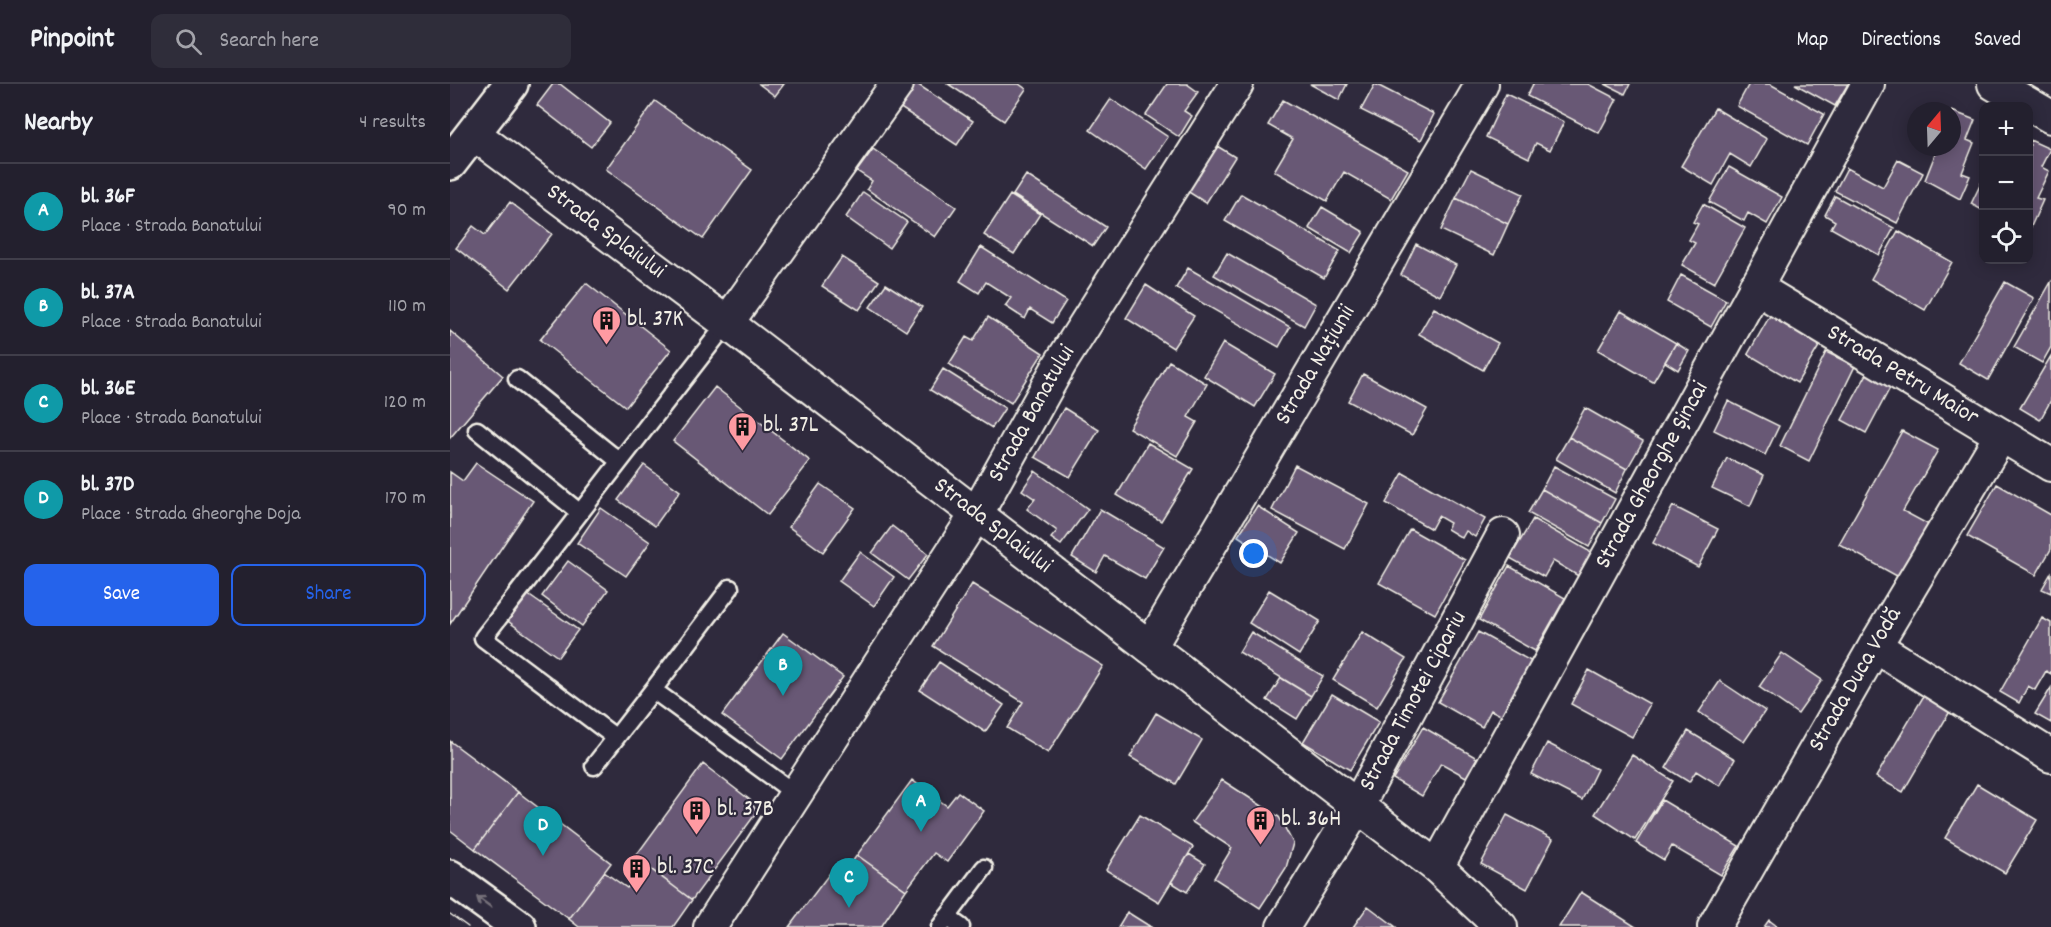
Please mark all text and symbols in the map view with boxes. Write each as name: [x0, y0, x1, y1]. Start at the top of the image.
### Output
search box: [151, 14, 571, 68]
text: Pinpoint: [30, 21, 115, 61]
icon: search: [172, 25, 205, 58]
text: Search here: [220, 26, 319, 57]
text: Map: [1797, 26, 1828, 56]
text: Directions: [1861, 26, 1941, 56]
text: Saved: [1974, 26, 2021, 56]
north arrow: [1907, 102, 1961, 156]
map controls: [1979, 102, 2033, 264]
button: +: [1979, 102, 2033, 156]
text: Nearby: [24, 105, 92, 142]
text: 4 results: [359, 109, 426, 137]
button: −: [1979, 156, 2033, 210]
street label: Strada Splaiului: [539, 176, 672, 288]
text: bl. 36F: [81, 182, 135, 213]
text: A: [38, 197, 49, 225]
text: 90 m: [388, 197, 426, 225]
button: locate: [1979, 210, 2033, 264]
text: Place · Strada Banatului: [81, 213, 262, 241]
text: bl. 37A: [81, 278, 135, 309]
text: B: [39, 293, 48, 321]
text: 110 m: [388, 293, 426, 321]
street label: Strada Națiunii: [1267, 299, 1365, 432]
place label: bl. 37K: [627, 303, 684, 337]
building icon: bl. 37K: [590, 304, 622, 346]
text: Place · Strada Banatului: [81, 309, 262, 337]
street label: Strada Petru Maior: [1820, 317, 1985, 435]
street label: Strada Banatului: [980, 339, 1085, 489]
text: bl. 36E: [81, 374, 135, 405]
street label: Strada Gheorghe Șincai: [1587, 376, 1718, 575]
text: C: [39, 389, 48, 417]
text: 120 m: [384, 389, 426, 417]
text: Place · Strada Banatului: [81, 405, 262, 433]
place label: bl. 37L: [763, 409, 818, 443]
building icon: bl. 37L: [726, 410, 758, 452]
text: bl. 37D: [81, 470, 134, 501]
street label: Strada Splaiului: [926, 470, 1059, 583]
text: D: [38, 485, 49, 513]
text: 170 m: [385, 485, 426, 513]
text: Place · Strada Gheorghe Doja: [81, 501, 301, 529]
your location: [1239, 539, 1268, 568]
button: Save: [24, 564, 219, 626]
button: Share: [231, 564, 426, 626]
street label: Strada Duca Vodă: [1801, 601, 1911, 759]
street label: Strada Timotei Cipariu: [1351, 605, 1476, 798]
pin: B: [764, 646, 802, 696]
pin: A: [902, 782, 940, 832]
place label: bl. 37B: [717, 793, 774, 827]
building icon: bl. 37B: [680, 794, 712, 836]
place label: bl. 36H: [1281, 803, 1341, 837]
building icon: bl. 36H: [1244, 804, 1276, 846]
pin: D: [524, 806, 562, 856]
place label: bl. 37C: [657, 851, 714, 885]
building icon: bl. 37C: [620, 852, 652, 894]
pin: C: [830, 858, 868, 908]
one-way arrow: [477, 896, 493, 908]

